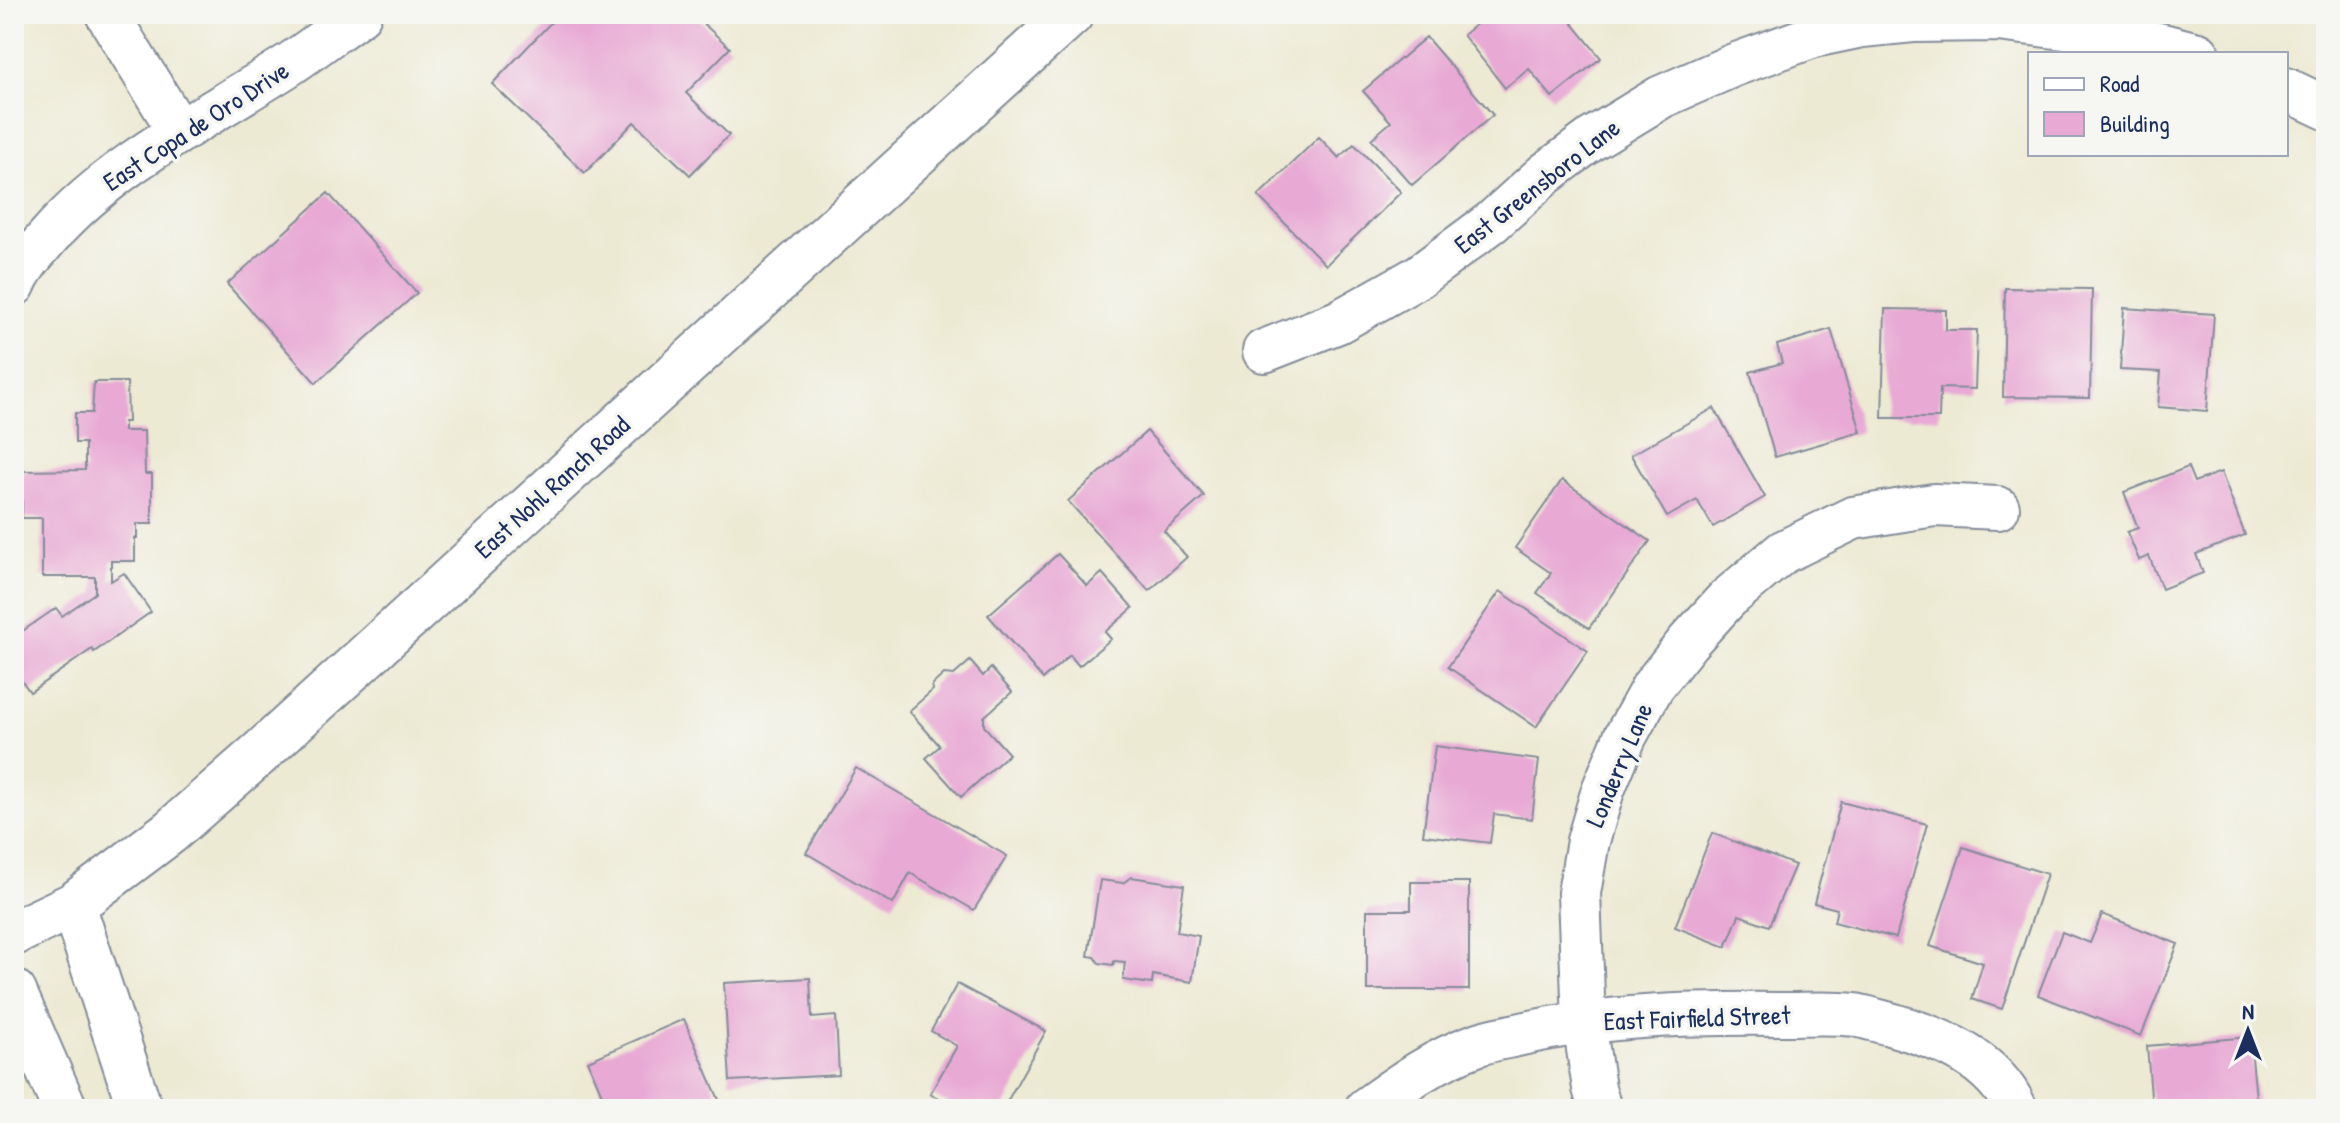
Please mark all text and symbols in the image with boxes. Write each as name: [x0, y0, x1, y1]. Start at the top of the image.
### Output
street label: East Copa de Oro Drive: [96, 52, 295, 199]
legend: [2028, 52, 2288, 156]
text: Road: [2100, 67, 2139, 99]
text: Building: [2100, 107, 2170, 139]
street label: East Greensboro Lane: [1447, 110, 1627, 261]
street label: East Nohl Ranch Road: [466, 407, 637, 566]
street label: Londerry Lane: [1577, 698, 1660, 832]
north arrow: [2208, 991, 2288, 1071]
text: N: [2242, 996, 2254, 1026]
street label: East Fairfield Street: [1603, 997, 1792, 1038]

